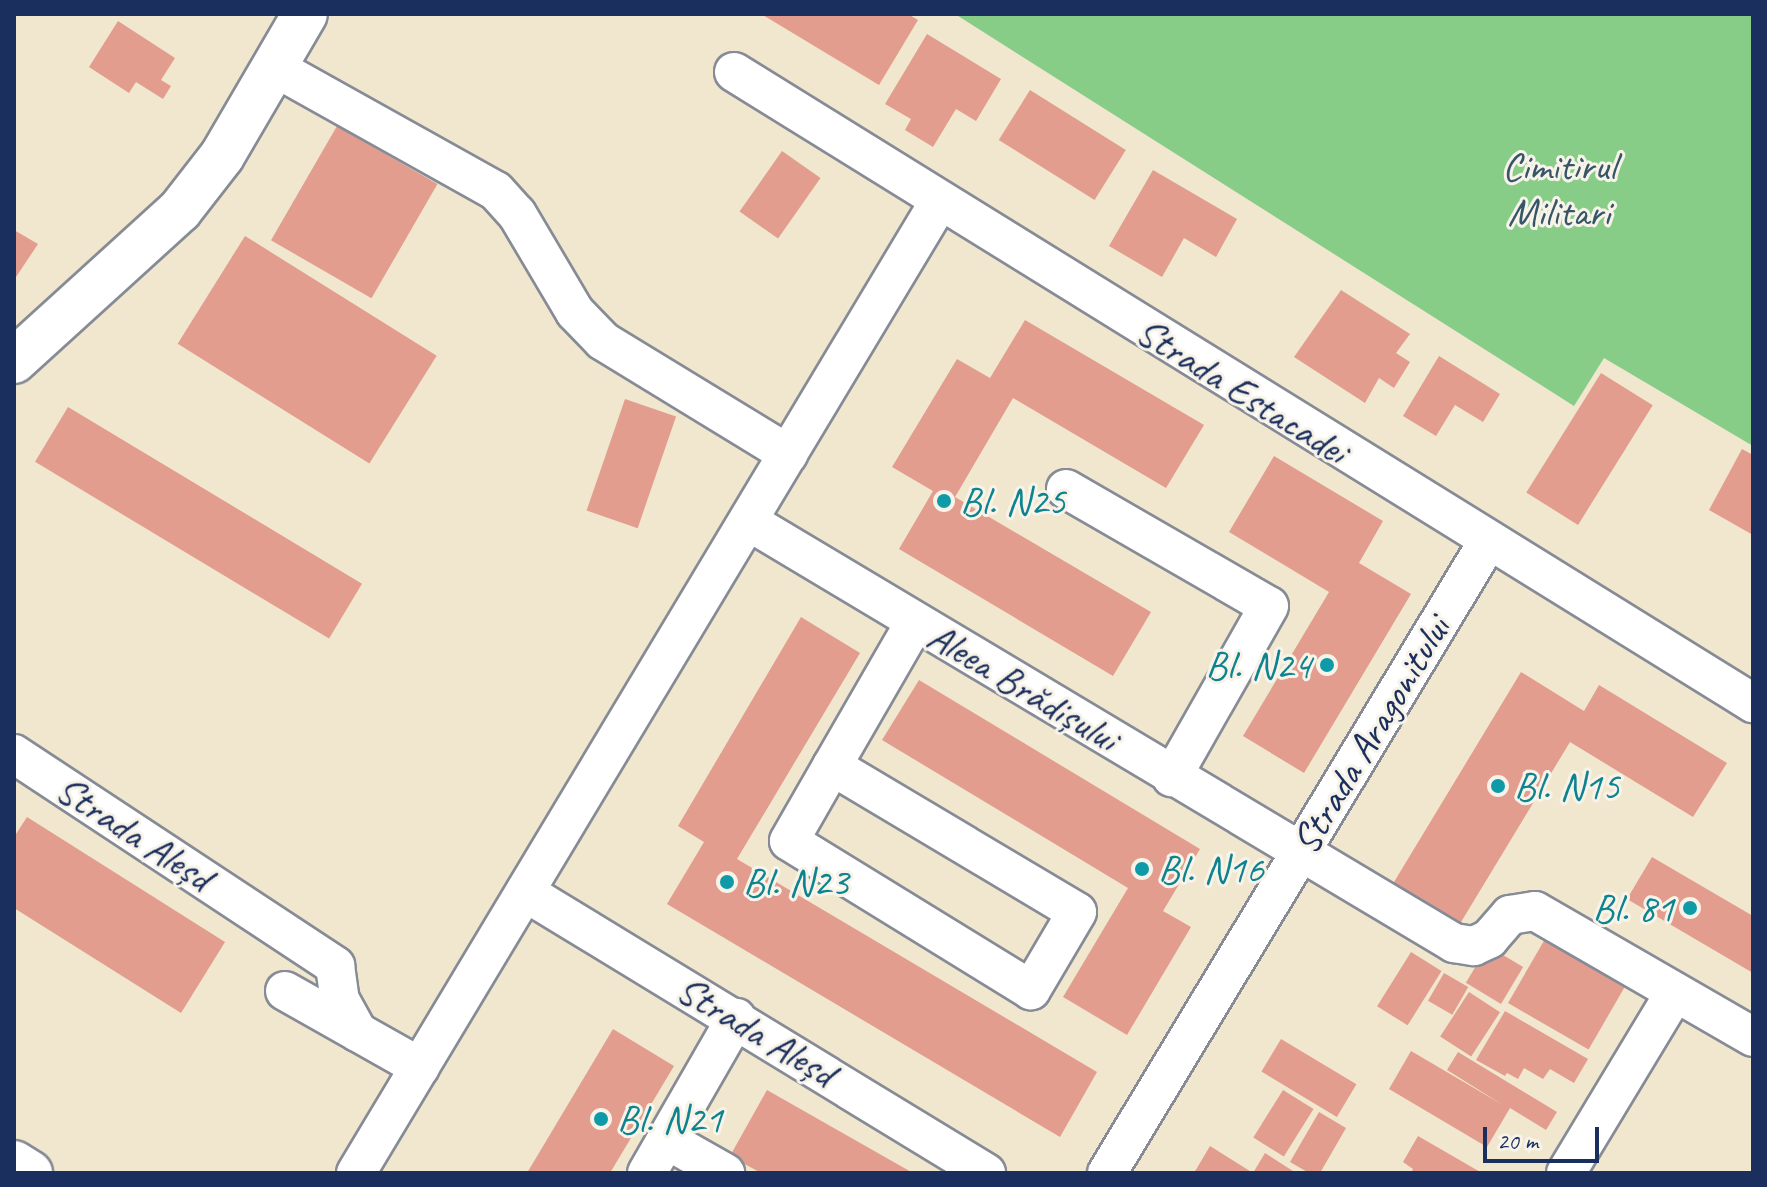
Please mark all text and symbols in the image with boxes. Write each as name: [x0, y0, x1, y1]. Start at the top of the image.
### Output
park label: Cimitirul Militari: [1502, 142, 1616, 236]
street label: Strada Estacadei: [1128, 307, 1356, 475]
place label: Bl. N25: [960, 477, 1066, 525]
marker: Bl. N25: [935, 492, 953, 510]
street label: Strada Aragonitului: [1281, 607, 1461, 863]
street label: Aleea Brădișului: [919, 612, 1127, 762]
place label: Bl. N24: [1205, 641, 1311, 689]
marker: Bl. N24: [1318, 656, 1336, 674]
place label: Bl. N15: [1514, 762, 1620, 810]
street label: Strada Aleșd: [47, 765, 221, 901]
marker: Bl. N15: [1489, 777, 1507, 795]
place label: Bl. N16: [1158, 845, 1264, 893]
place label: Bl. N23: [743, 858, 849, 906]
marker: Bl. N16: [1133, 860, 1151, 878]
marker: Bl. N23: [718, 873, 736, 891]
place label: Bl. 81: [1592, 884, 1674, 932]
marker: Bl. 81: [1681, 899, 1699, 917]
street label: Strada Aleșd: [668, 965, 844, 1097]
place label: Bl. N21: [617, 1095, 723, 1143]
marker: Bl. N21: [592, 1110, 610, 1128]
scale bar: [1487, 1111, 1603, 1161]
text: 20 m: [1497, 1126, 1538, 1156]

